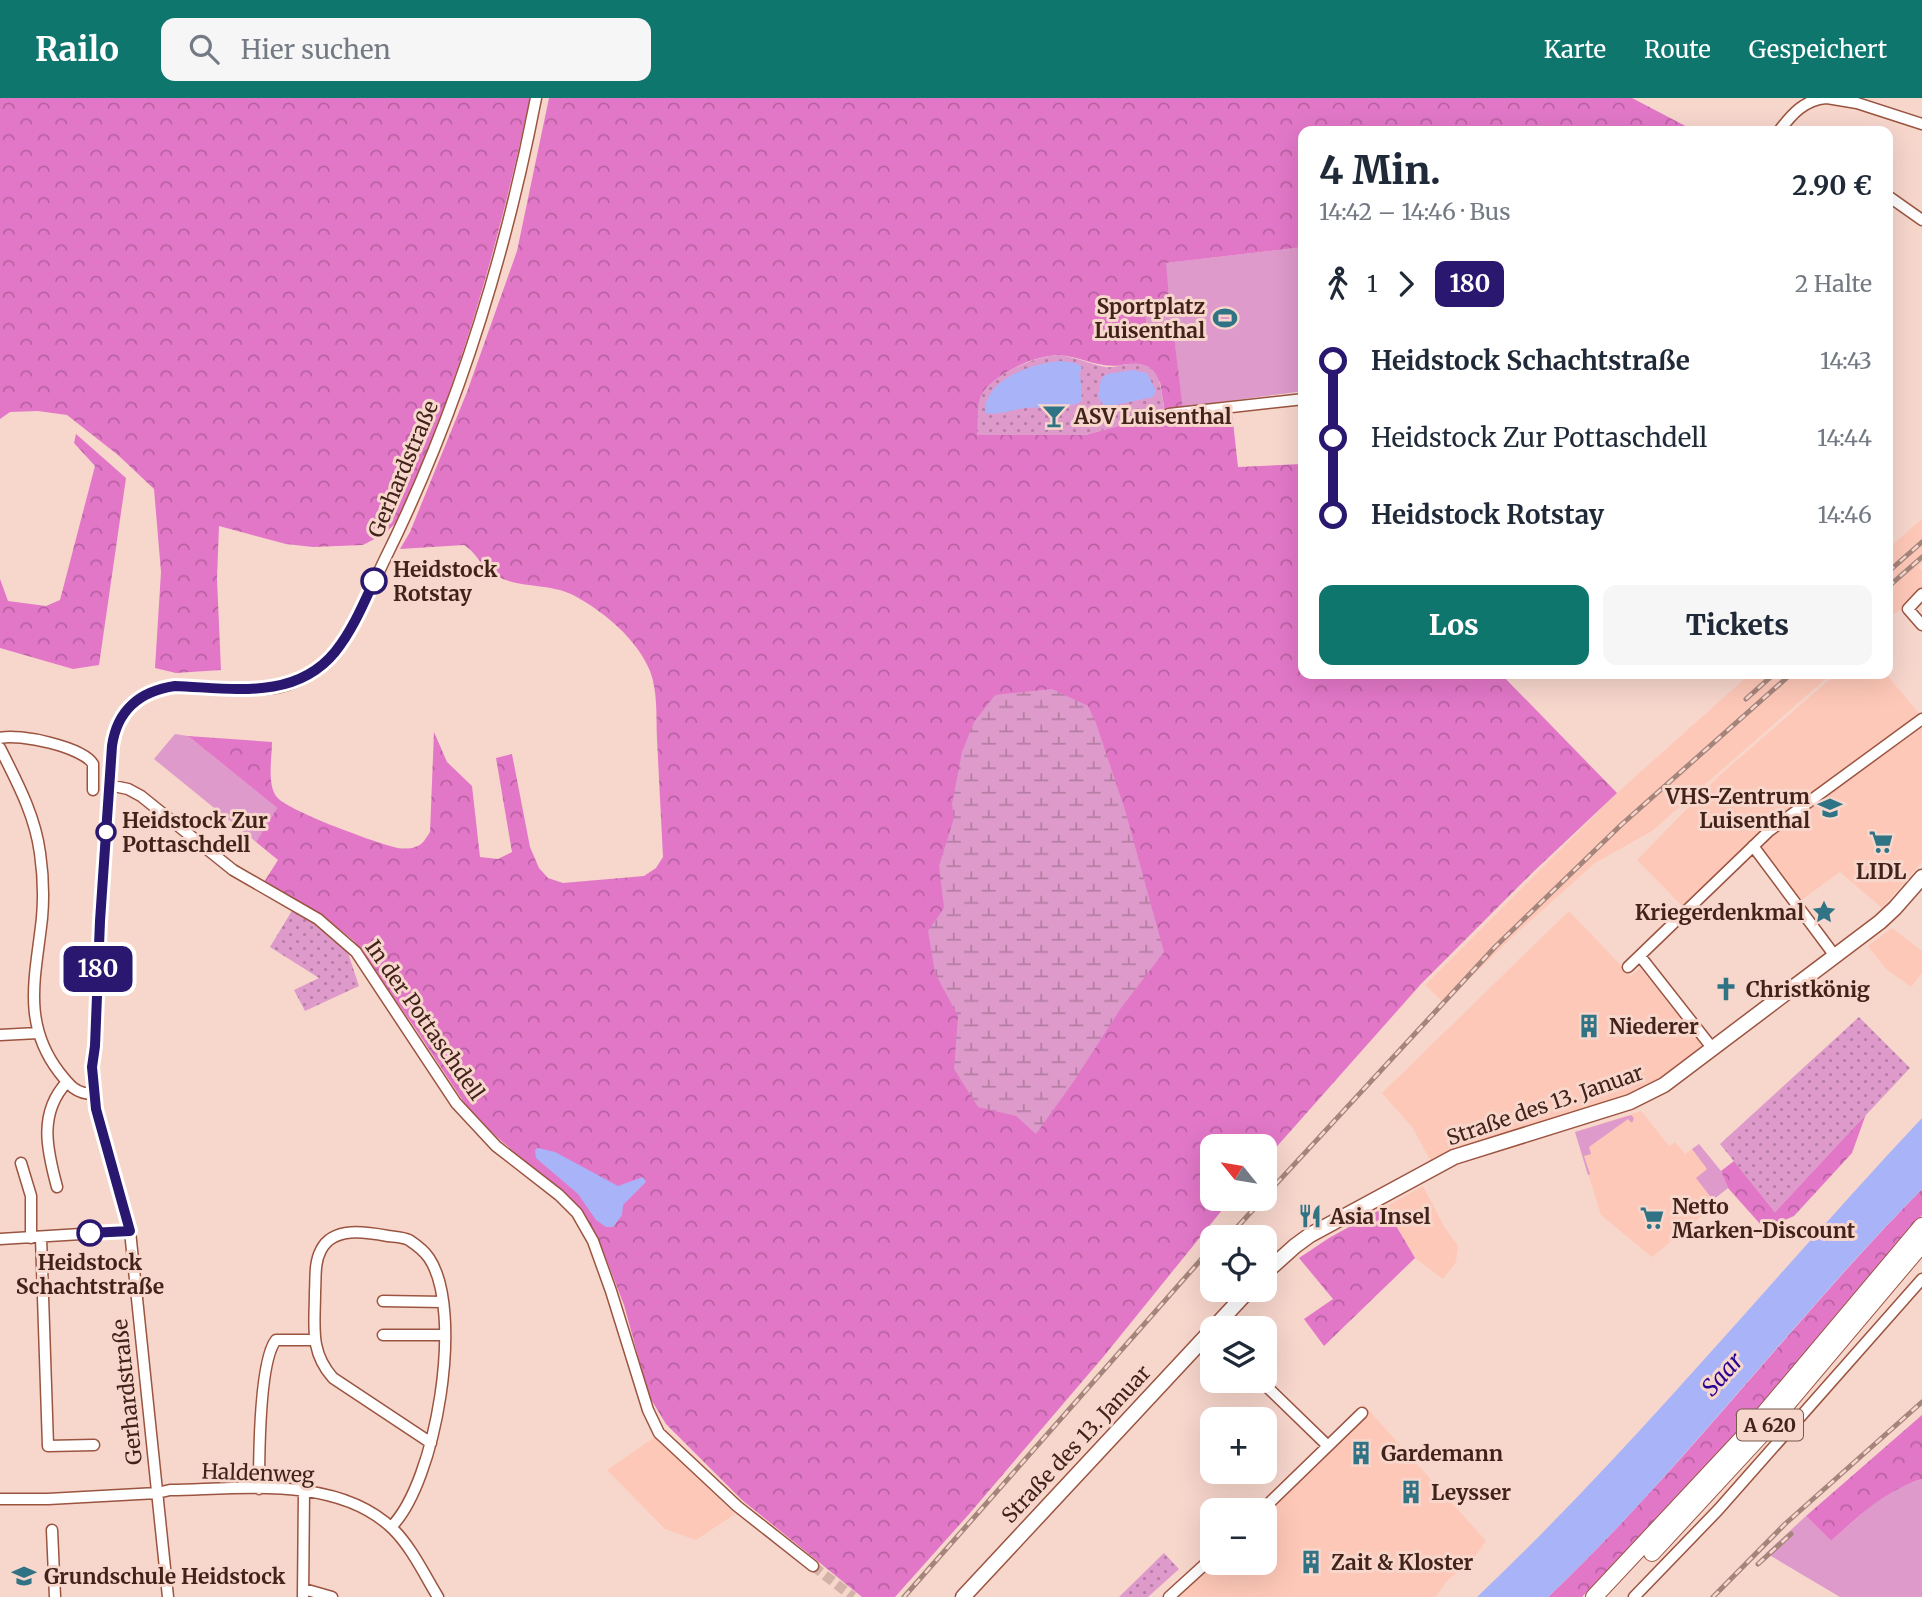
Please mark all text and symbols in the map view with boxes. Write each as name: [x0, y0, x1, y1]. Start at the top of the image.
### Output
search box: [161, 18, 651, 81]
text: Railo: [35, 29, 119, 70]
icon: search: [185, 30, 223, 68]
text: Hier suchen: [241, 33, 391, 66]
text: Karte: [1544, 34, 1606, 65]
text: Route: [1644, 34, 1711, 65]
text: Gespeichert: [1749, 34, 1887, 65]
text: 4 Min.: [1319, 147, 1441, 194]
text: 2.90 €: [1792, 169, 1872, 202]
text: 14:42 – 14:46 · Bus: [1319, 197, 1510, 226]
icon: walk: [1319, 265, 1357, 303]
icon: forward: [1387, 265, 1425, 303]
text: 180: [1449, 268, 1490, 299]
text: 1: [1367, 269, 1377, 298]
text: 2 Halte: [1795, 269, 1872, 298]
place label: Sportplatz Luisenthal: [1094, 293, 1205, 344]
sports icon: Sportplatz Luisenthal: [1211, 304, 1239, 332]
text: Heidstock Schachtstraße: [1371, 344, 1690, 377]
text: 14:43: [1820, 346, 1872, 375]
street label: Gerhardstraße: [362, 396, 444, 542]
bar icon: ASV Luisenthal: [1040, 402, 1068, 430]
place label: ASV Luisenthal: [1073, 403, 1232, 430]
text: Heidstock Zur Pottaschdell: [1371, 421, 1707, 454]
text: 14:44: [1817, 423, 1872, 452]
text: Heidstock Rotstay: [1371, 498, 1604, 531]
text: 14:46: [1818, 500, 1872, 529]
place label: Heidstock Rotstay: [393, 556, 498, 607]
marker: Heidstock Rotstay: [361, 568, 387, 594]
button: Los: [1319, 585, 1589, 665]
button: Tickets: [1603, 585, 1872, 665]
place label: VHS-Zentrum Luisenthal: [1664, 783, 1810, 834]
school or university icon: VHS-Zentrum Luisenthal: [1816, 794, 1844, 822]
place label: Heidstock Zur Pottaschdell: [122, 807, 268, 858]
marker: Heidstock Zur Pottaschdell: [96, 822, 116, 842]
supermarket icon: LIDL: [1867, 828, 1895, 856]
place label: LIDL: [1856, 858, 1907, 885]
place icon: Kriegerdenkmal: [1810, 898, 1838, 926]
place label: Kriegerdenkmal: [1635, 899, 1804, 926]
street label: In der Pottaschdell: [360, 935, 491, 1106]
line badge: 180: [58, 946, 138, 992]
text: 180: [77, 953, 119, 984]
church icon: Christkönig: [1712, 975, 1740, 1003]
place label: Christkönig: [1746, 976, 1870, 1003]
building icon: Niederer: [1575, 1012, 1603, 1040]
place label: Niederer: [1609, 1013, 1699, 1040]
street label: Straße des 13. Januar: [1443, 1059, 1647, 1151]
north arrow: [1200, 1134, 1278, 1211]
map controls: [1200, 1134, 1277, 1575]
place label: Netto Marken-Discount: [1672, 1193, 1856, 1244]
restaurant icon: Asia Insel: [1296, 1202, 1324, 1230]
place label: Asia Insel: [1329, 1203, 1431, 1230]
supermarket icon: Netto Marken-Discount: [1638, 1204, 1666, 1232]
marker: Heidstock Schachtstraße: [77, 1220, 103, 1246]
button: locate: [1200, 1225, 1277, 1302]
place label: Heidstock Schachtstraße: [16, 1249, 164, 1300]
button: layers: [1200, 1316, 1277, 1393]
street label: Gerhardstraße: [106, 1318, 148, 1466]
water label: Saar: [1695, 1346, 1749, 1402]
street label: Straße des 13. Januar: [996, 1359, 1156, 1529]
button: +: [1200, 1407, 1277, 1484]
road number: A 620: [1737, 1410, 1803, 1441]
building icon: Gardemann: [1347, 1439, 1375, 1467]
place label: Gardemann: [1381, 1440, 1503, 1467]
street label: Haldenweg: [201, 1458, 315, 1488]
building icon: Leysser: [1397, 1478, 1425, 1506]
place label: Leysser: [1431, 1479, 1511, 1506]
button: −: [1200, 1498, 1277, 1575]
building icon: Zait & Kloster: [1297, 1548, 1325, 1576]
place label: Zait & Kloster: [1331, 1549, 1473, 1576]
school or university icon: Grundschule Heidstock: [10, 1562, 38, 1590]
place label: Grundschule Heidstock: [44, 1563, 286, 1590]

